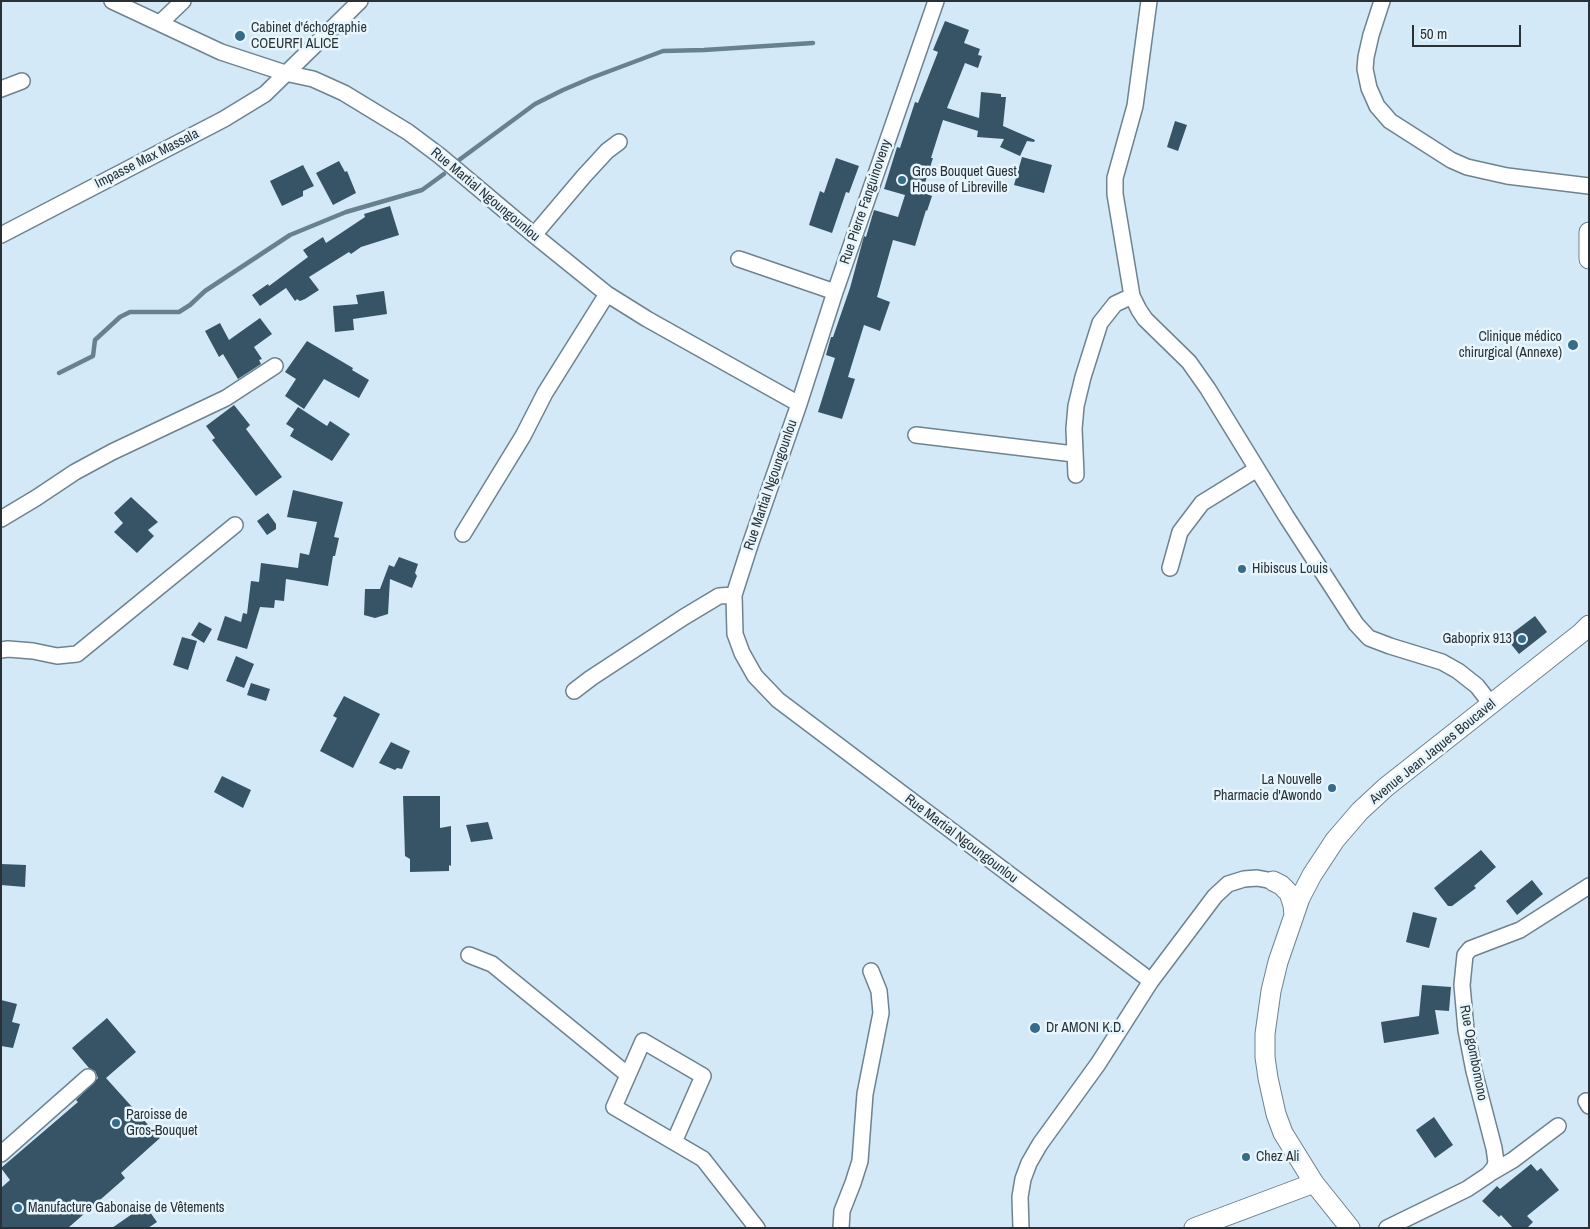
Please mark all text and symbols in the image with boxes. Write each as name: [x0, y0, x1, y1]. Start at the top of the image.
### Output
scale bar: [1415, 15, 1524, 47]
place label: Cabinet d'échographie COEURFI ALICE: [251, 20, 367, 52]
text: 50 m: [1420, 23, 1447, 44]
marker: Cabinet d'échographie COEURFI ALICE: [233, 29, 247, 43]
street label: Impasse Max Massala: [92, 126, 202, 192]
street label: Rue Pierre Fanguinoveny: [837, 137, 895, 267]
street label: Rue Martial Ngoungounlou: [427, 144, 543, 246]
place label: Gros Bouquet Guest House of Libreville: [912, 164, 1017, 196]
marker: Gros Bouquet Guest House of Libreville: [896, 174, 908, 186]
place label: Clinique médico chirurgical (Annexe): [1459, 329, 1562, 362]
marker: Clinique médico chirurgical (Annexe): [1566, 338, 1580, 352]
street label: Rue Martial Ngoungounlou: [741, 417, 801, 553]
place label: Hibiscus Louis: [1252, 561, 1328, 577]
marker: Hibiscus Louis: [1236, 563, 1248, 575]
place label: Gaboprix 913: [1442, 631, 1512, 647]
marker: Gaboprix 913: [1516, 633, 1528, 645]
street label: Avenue Jean Jaques Boucavel: [1367, 696, 1499, 808]
place label: La Nouvelle Pharmacie d'Awondo: [1213, 772, 1322, 804]
marker: La Nouvelle Pharmacie d'Awondo: [1326, 782, 1338, 794]
street label: Rue Martial Ngoungounlou: [901, 791, 1021, 887]
street label: Rue Ogombomono: [1456, 1004, 1490, 1102]
place label: Dr AMONI K.D.: [1046, 1020, 1124, 1036]
marker: Dr AMONI K.D.: [1028, 1021, 1042, 1035]
place label: Paroisse de Gros-Bouquet: [126, 1107, 197, 1140]
marker: Paroisse de Gros-Bouquet: [110, 1117, 122, 1129]
place label: Chez Ali: [1256, 1149, 1299, 1165]
marker: Chez Ali: [1240, 1151, 1252, 1163]
place label: Manufacture Gabonaise de Vêtements: [28, 1200, 225, 1216]
marker: Manufacture Gabonaise de Vêtements: [12, 1202, 24, 1214]

